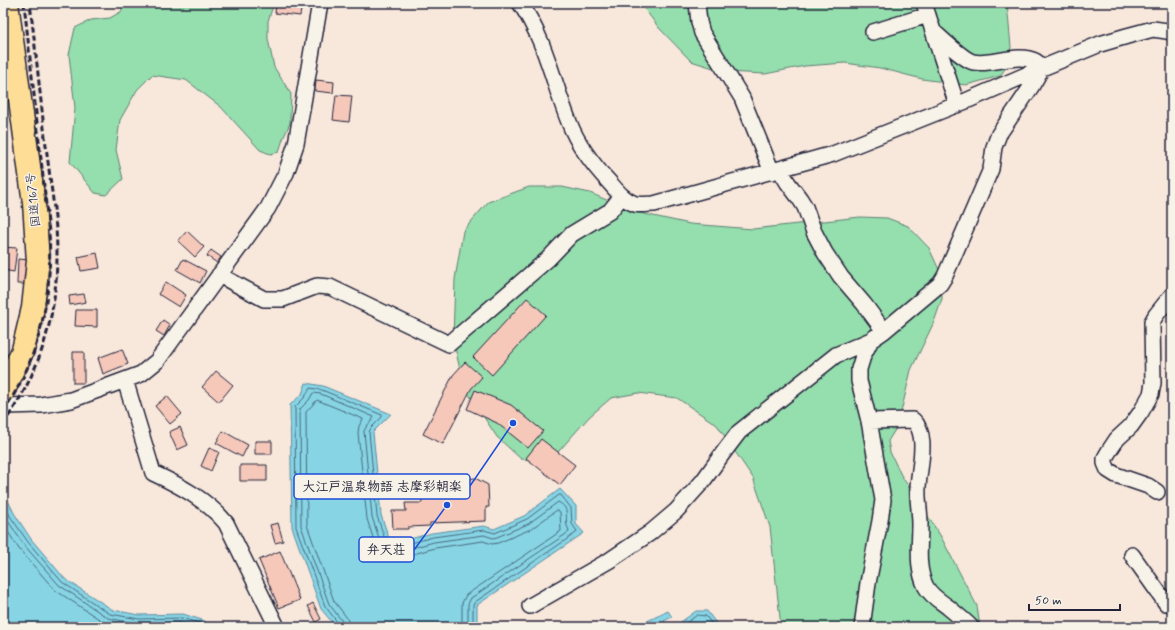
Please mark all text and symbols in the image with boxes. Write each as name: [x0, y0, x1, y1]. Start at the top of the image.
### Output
street label: 国道167号: [23, 172, 45, 228]
callout: 大江戸温泉物語 志摩彩朝楽: [294, 474, 470, 499]
text: 大江戸温泉物語 志摩彩朝楽: [302, 479, 462, 496]
callout: 弁天荘: [359, 537, 414, 562]
text: 弁天荘: [366, 542, 406, 559]
scale bar: [1029, 586, 1120, 612]
text: 50 m: [1035, 593, 1062, 609]

